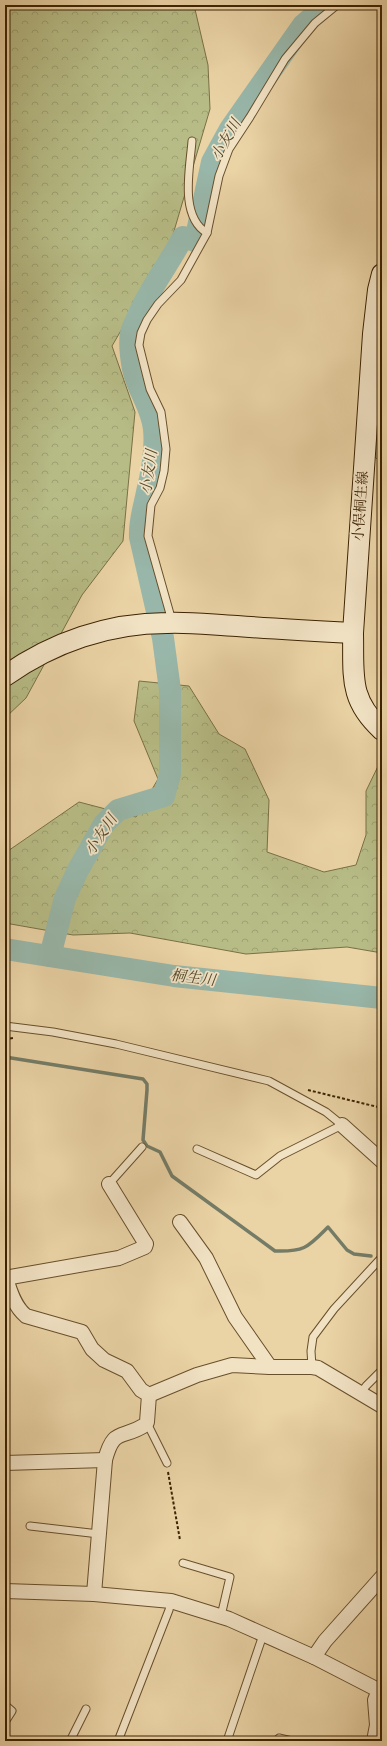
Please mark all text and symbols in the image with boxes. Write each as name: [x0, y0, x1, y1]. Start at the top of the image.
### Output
water label: 小友川: [207, 114, 246, 164]
water label: 小友川: [136, 446, 162, 496]
street label: 小俣桐生線: [350, 470, 372, 542]
water label: 小友川: [81, 809, 123, 859]
water label: 桐生川: [170, 966, 218, 990]

